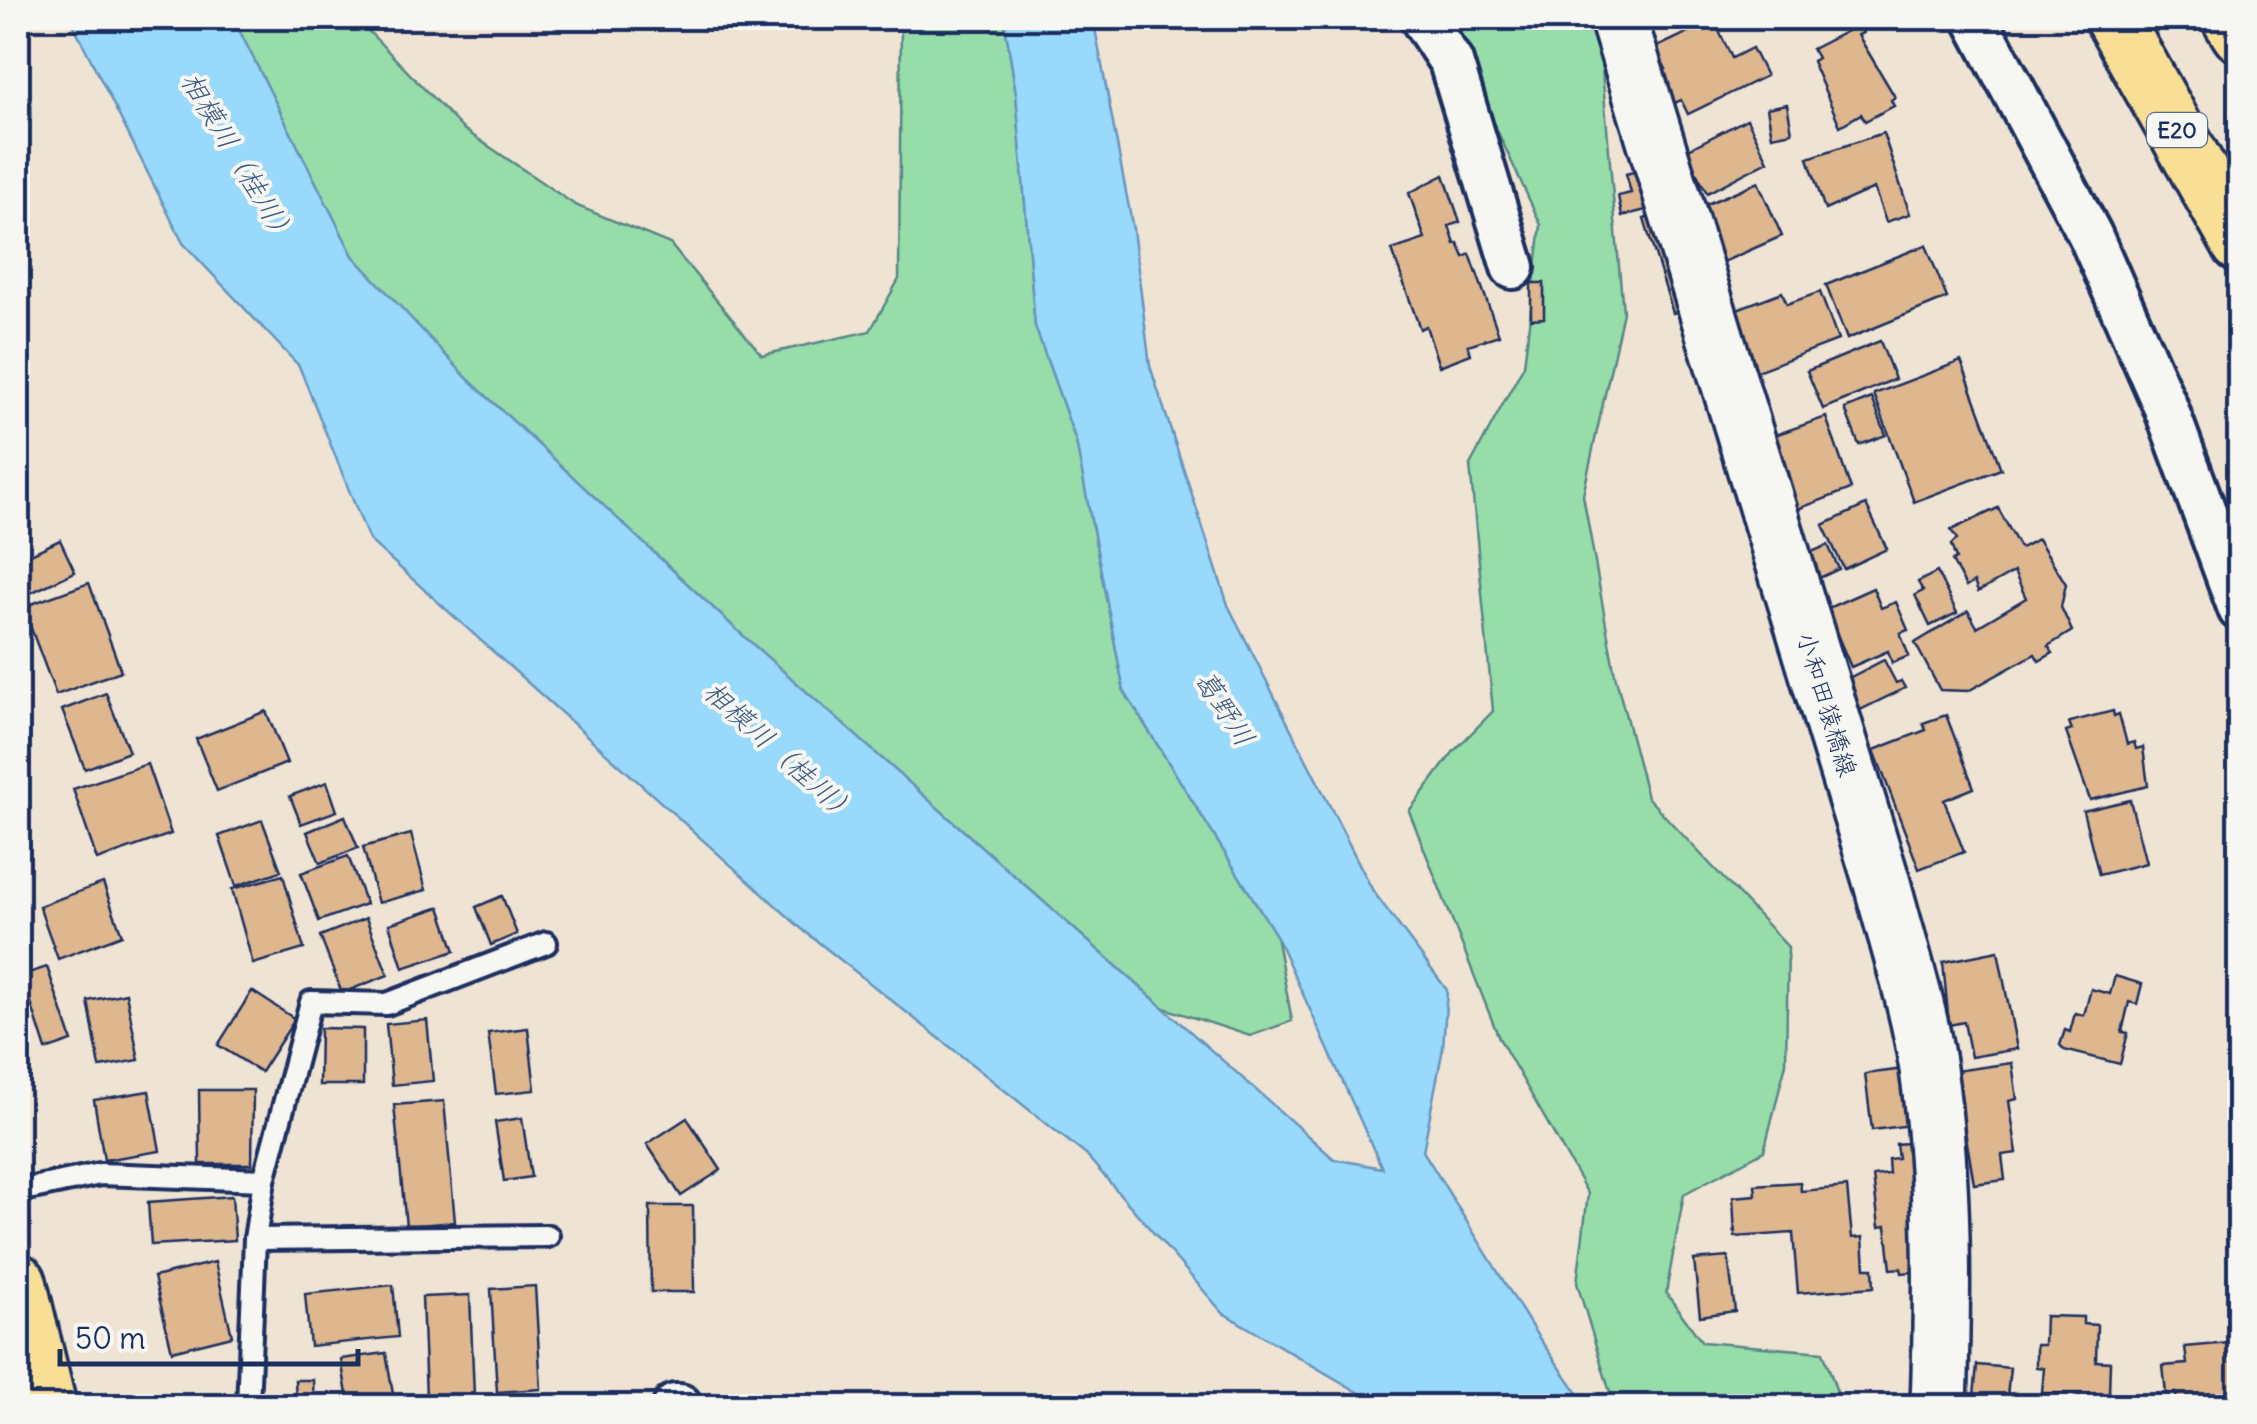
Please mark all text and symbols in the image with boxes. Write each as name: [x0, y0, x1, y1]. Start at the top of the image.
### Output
water label: 相模川（桂川）: [173, 65, 305, 251]
road number: E20: [2147, 113, 2207, 147]
street label: 小和田猿橋線: [1790, 628, 1864, 780]
water label: 葛野川: [1187, 663, 1263, 753]
water label: 相模川（桂川）: [696, 673, 866, 831]
scale bar: [60, 1304, 358, 1366]
text: 50 m: [75, 1319, 145, 1357]

